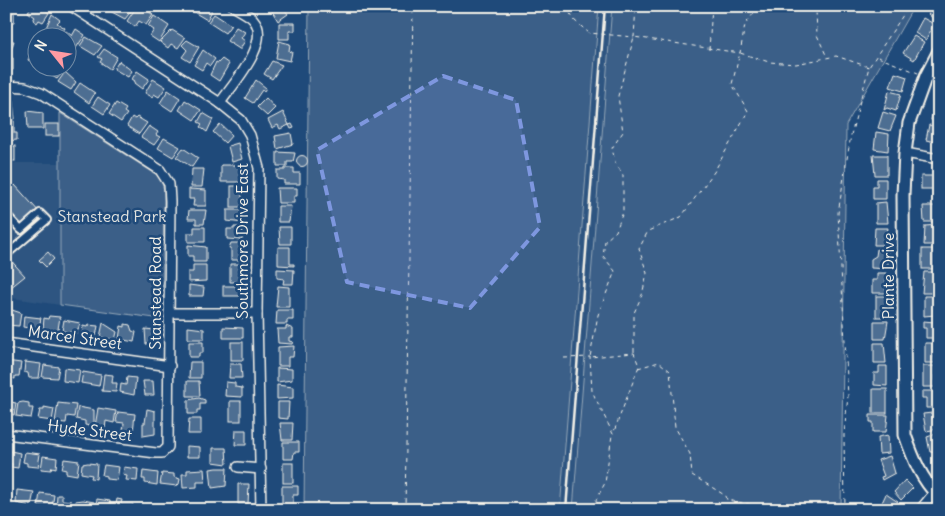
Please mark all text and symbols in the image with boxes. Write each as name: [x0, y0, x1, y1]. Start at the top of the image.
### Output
north arrow: [28, 28, 78, 78]
text: N: [31, 37, 51, 54]
street label: Southmore Drive East: [232, 162, 252, 319]
park label: Stanstead Park: [58, 206, 166, 226]
street label: Plante Drive: [878, 233, 898, 319]
street label: Stanstead Road: [145, 236, 165, 350]
street label: Marcel Street: [27, 320, 124, 354]
street label: Hyde Street: [47, 415, 134, 445]

